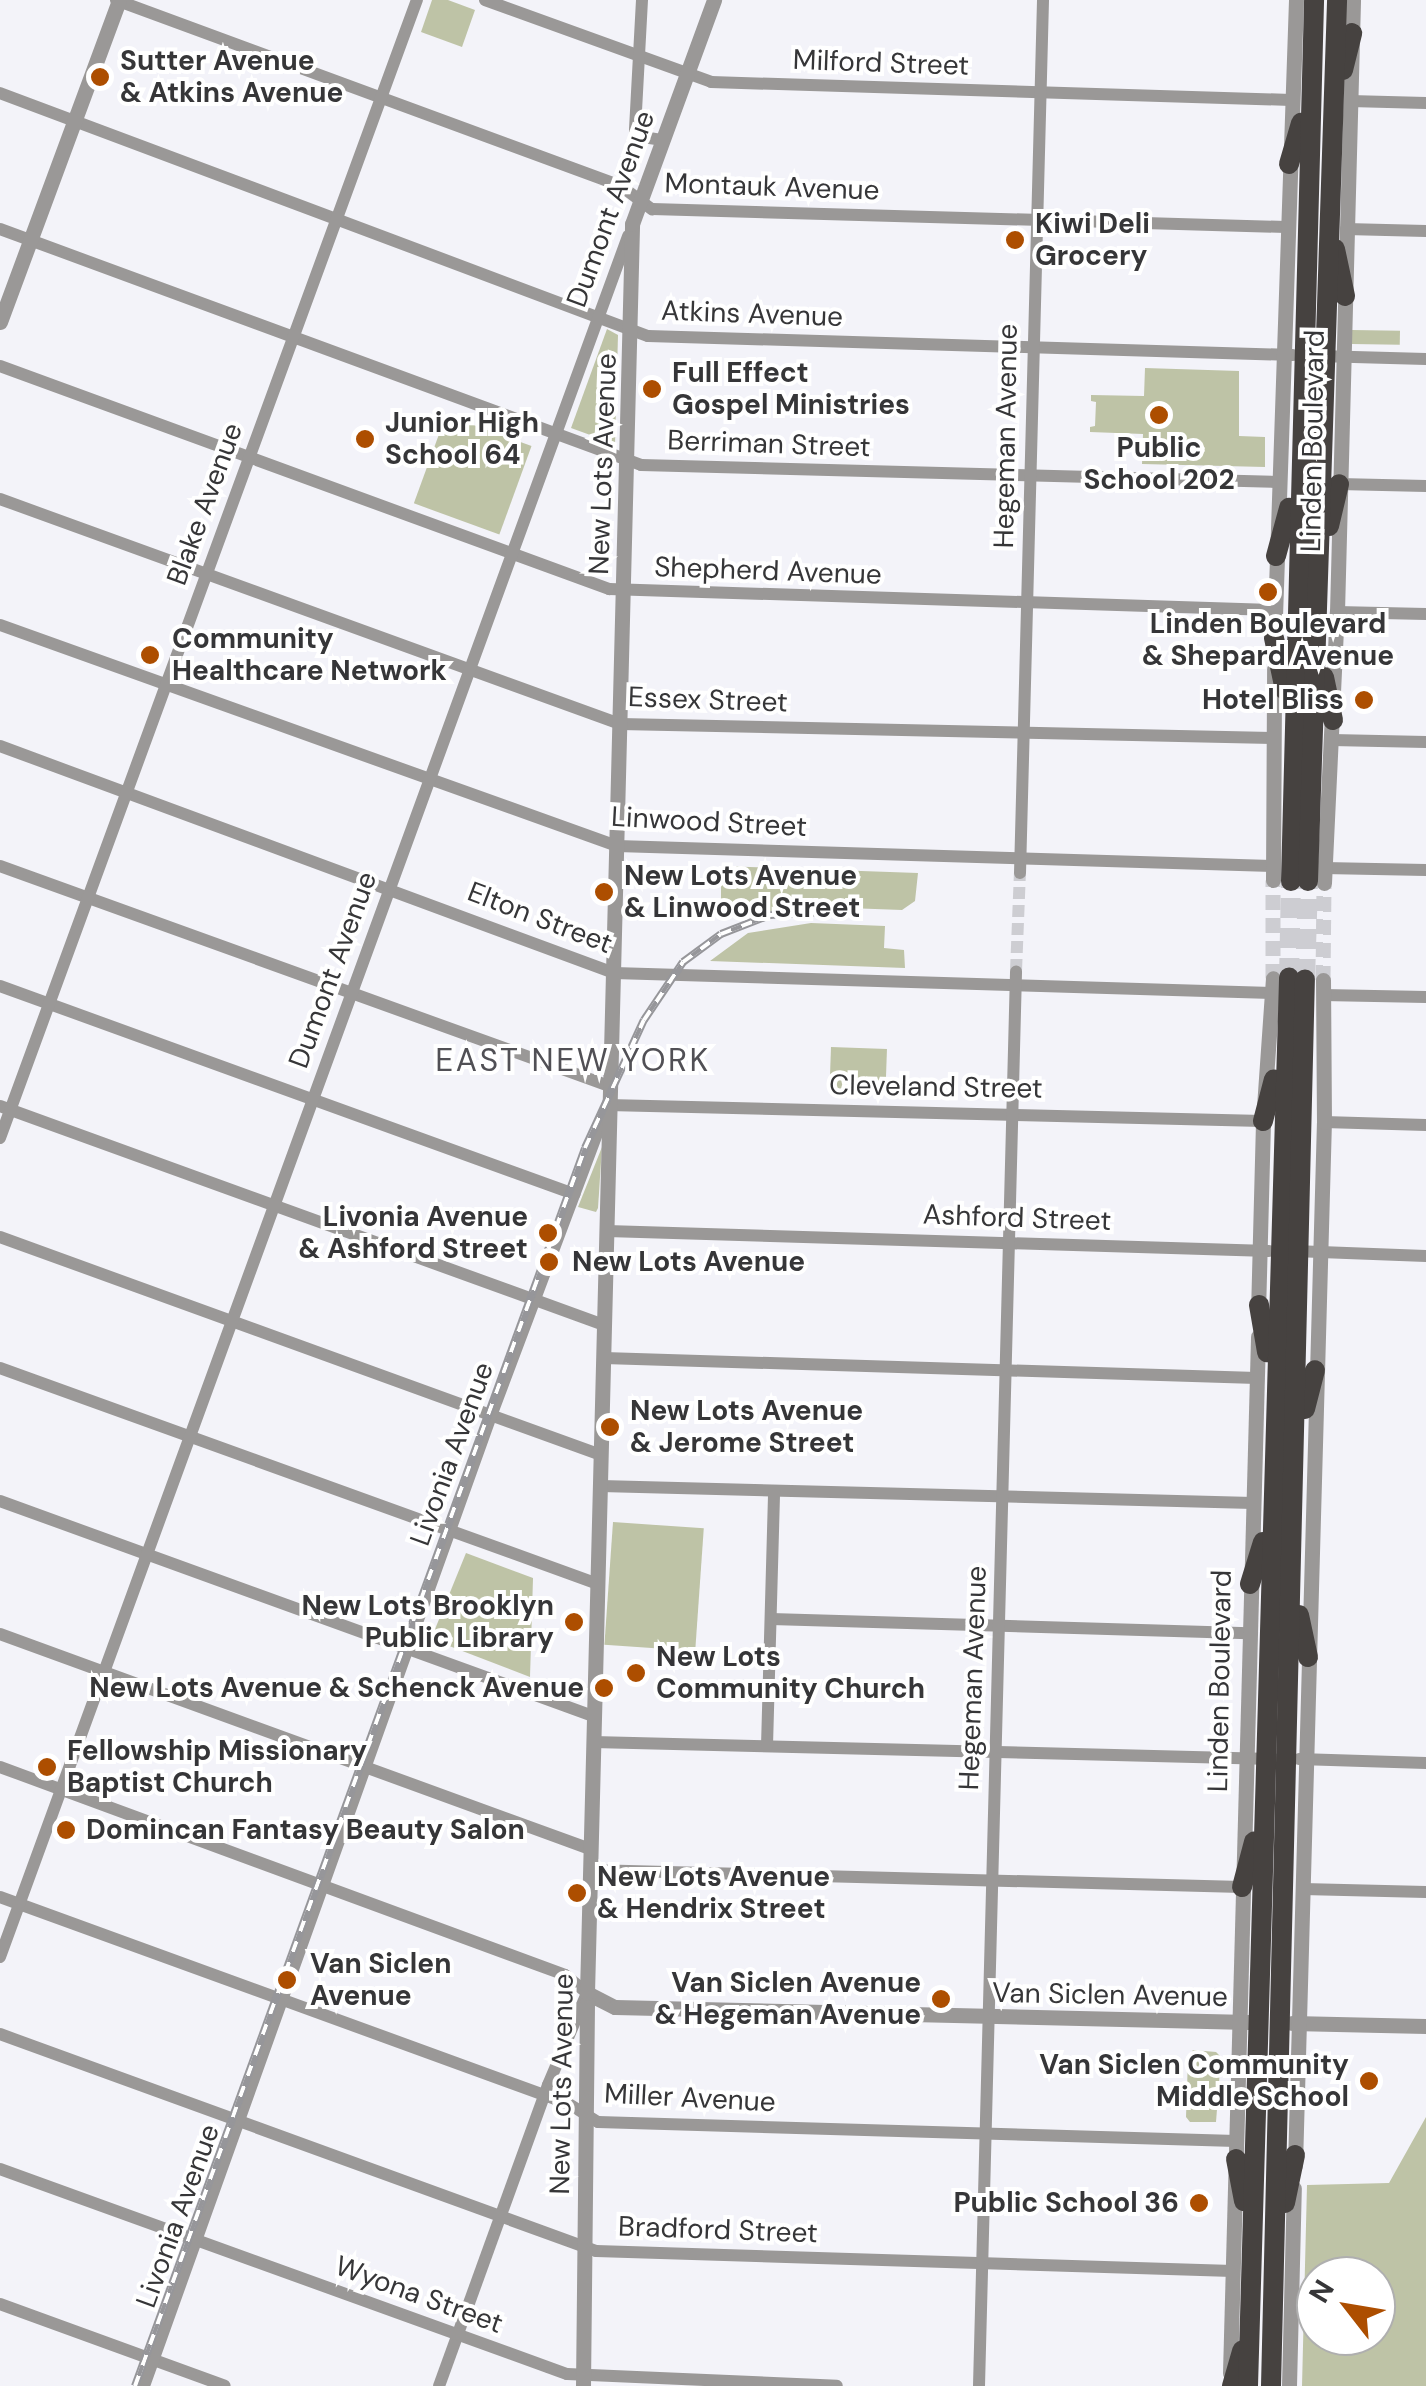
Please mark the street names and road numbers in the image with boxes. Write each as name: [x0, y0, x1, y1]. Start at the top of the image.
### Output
street label: Milford Street: [792, 43, 970, 83]
street label: Dumont Avenue: [560, 106, 662, 312]
street label: Montauk Avenue: [664, 166, 880, 208]
street label: Atkins Avenue: [660, 294, 844, 334]
street label: Hegeman Avenue: [987, 323, 1025, 549]
street label: Linden Boulevard: [1294, 330, 1332, 552]
street label: New Lots Avenue: [582, 353, 624, 575]
street label: Blake Avenue: [160, 418, 250, 590]
street label: Berriman Street: [667, 424, 871, 464]
street label: Shepherd Avenue: [654, 550, 882, 592]
street label: Essex Street: [628, 680, 788, 720]
street label: Linwood Street: [610, 800, 808, 844]
street label: Dumont Avenue: [282, 867, 384, 1073]
street label: Elton Street: [463, 875, 617, 961]
street label: Cleveland Street: [829, 1068, 1043, 1106]
street label: Ashford Street: [922, 1198, 1112, 1238]
street label: Livonia Avenue: [403, 1358, 501, 1550]
street label: Hegeman Avenue: [952, 1565, 994, 1791]
street label: Linden Boulevard: [1201, 1570, 1239, 1792]
street label: New Lots Avenue: [543, 1973, 581, 2195]
street label: Van Siclen Avenue: [992, 1976, 1228, 2014]
street label: Miller Avenue: [603, 2077, 777, 2119]
street label: Livonia Avenue: [129, 2120, 227, 2312]
street label: Bradford Street: [618, 2210, 818, 2250]
street label: Wyona Street: [331, 2249, 507, 2341]

